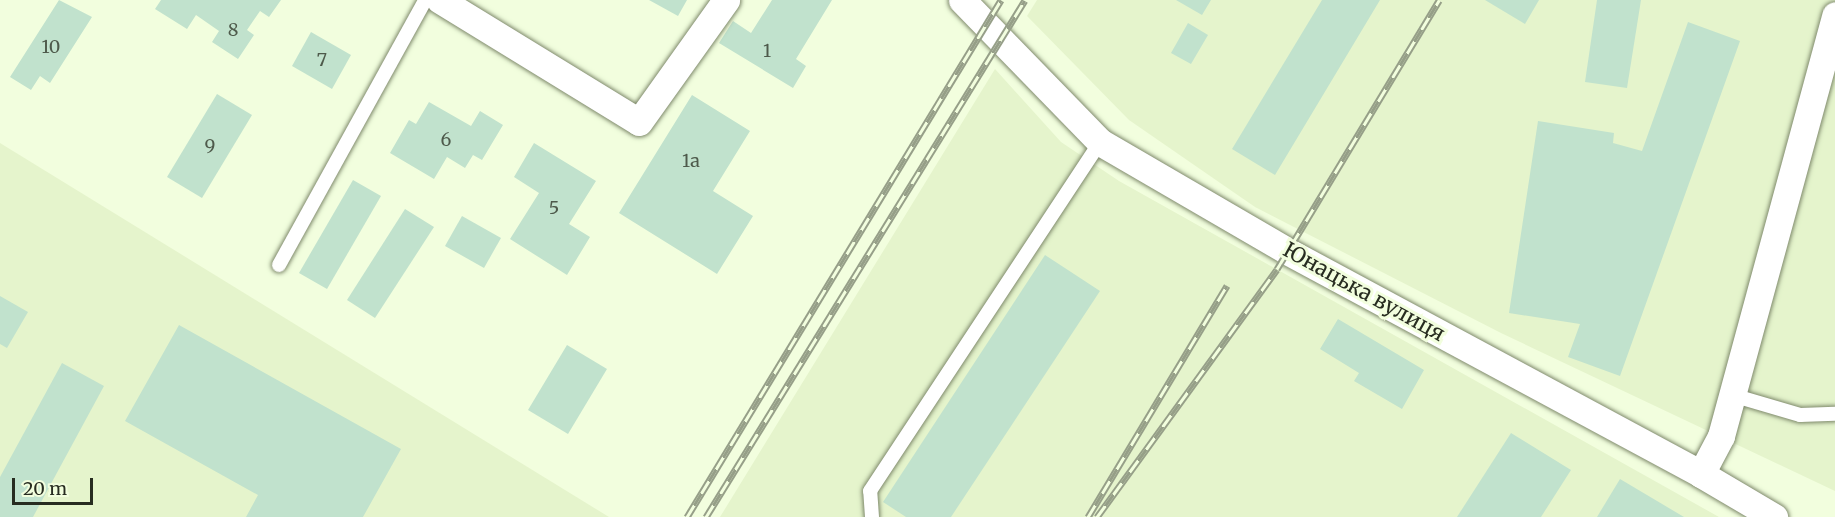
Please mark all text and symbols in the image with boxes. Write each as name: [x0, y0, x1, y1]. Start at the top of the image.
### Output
house number: 8: [228, 19, 238, 41]
house number: 10: [42, 36, 60, 58]
house number: 1: [763, 40, 771, 62]
house number: 7: [317, 49, 327, 71]
house number: 6: [441, 129, 451, 151]
house number: 9: [205, 135, 215, 157]
house number: 1а: [682, 150, 700, 172]
house number: 5: [549, 197, 559, 219]
street label: Юнацька вулиця: [1279, 237, 1449, 347]
scale bar: [15, 466, 96, 504]
text: 20 m: [23, 477, 67, 500]

